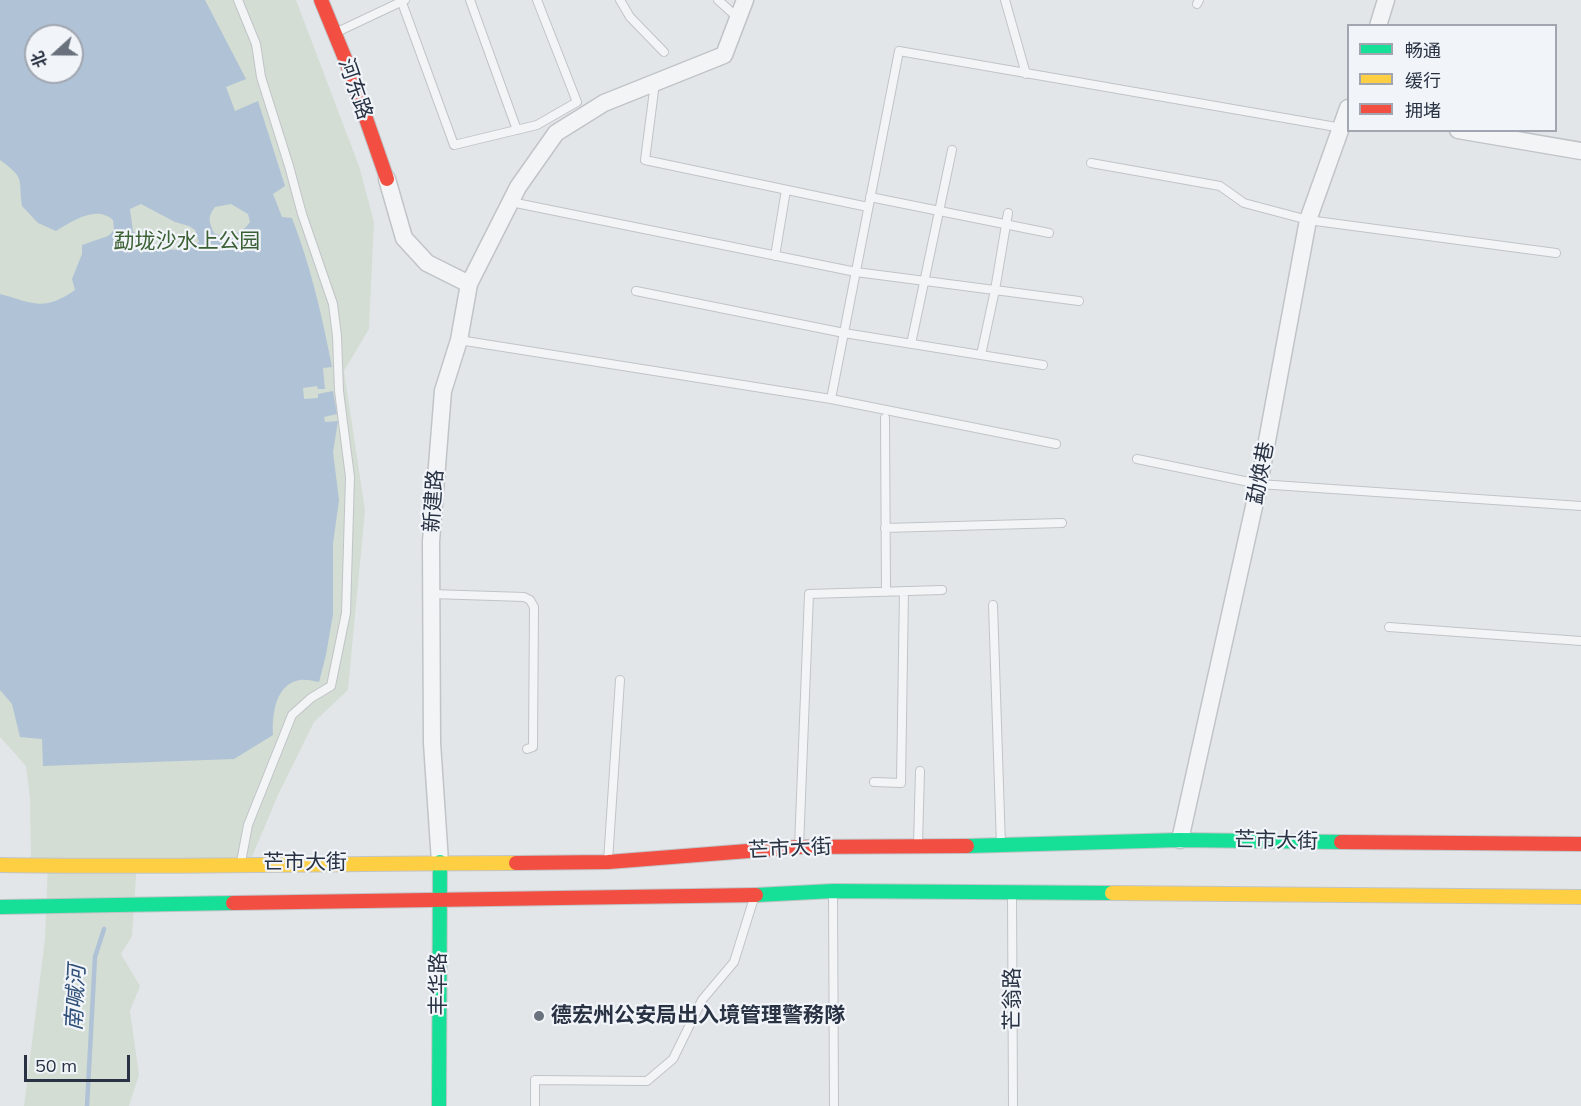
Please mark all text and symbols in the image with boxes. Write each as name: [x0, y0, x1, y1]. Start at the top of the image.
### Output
north arrow: [24, 24, 84, 84]
legend: [1347, 24, 1557, 132]
text: 畅通: [1405, 39, 1441, 62]
text: 北: [27, 49, 51, 71]
street label: 河东路: [333, 55, 377, 123]
text: 缓行: [1405, 69, 1441, 92]
text: 拥堵: [1405, 99, 1441, 122]
park label: 勐垅沙水上公园: [114, 229, 260, 255]
street label: 勐焕巷: [1243, 440, 1279, 506]
street label: 新建路: [419, 469, 449, 533]
street label: 芒市大街: [1234, 828, 1318, 854]
street label: 芒市大街: [747, 834, 833, 864]
street label: 芒市大街: [263, 850, 347, 876]
street label: 丰华路: [426, 953, 452, 1015]
water label: 南喊河: [61, 964, 91, 1032]
street label: 芒翁路: [1000, 968, 1026, 1030]
place label: 德宏州公安局出入境管理警務隊: [551, 1003, 845, 1029]
marker: 德宏州公安局出入境管理警務隊: [532, 1009, 546, 1023]
scale bar: [27, 1043, 134, 1081]
text: 50 m: [35, 1054, 77, 1077]

